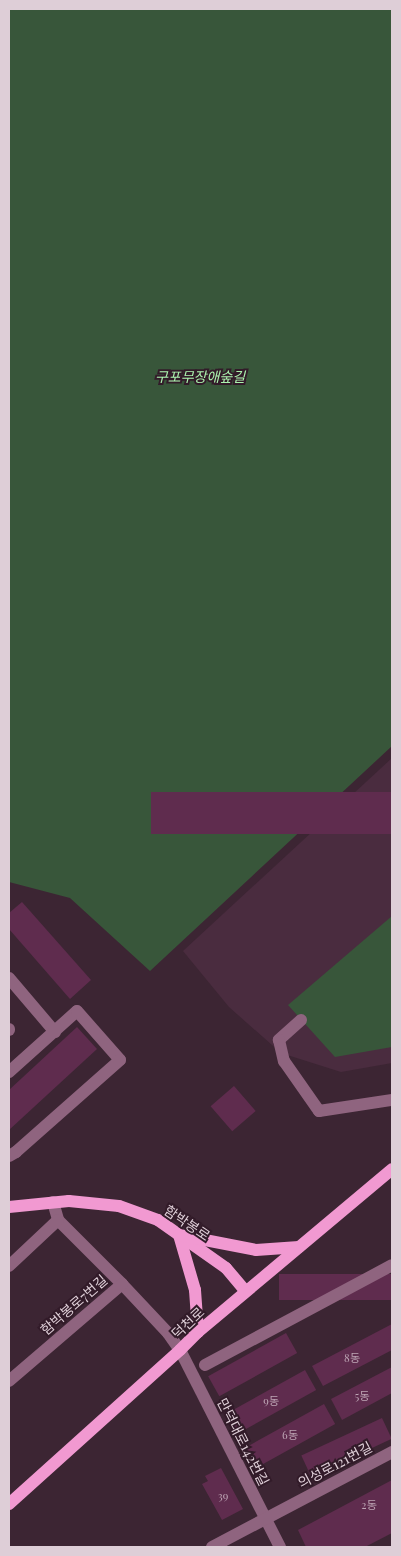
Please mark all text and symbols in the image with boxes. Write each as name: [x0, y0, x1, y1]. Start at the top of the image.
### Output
park label: 구포무장애숲길: [155, 369, 245, 385]
street label: 함박봉로: [161, 1202, 213, 1244]
street label: 함박봉로7번길: [37, 1271, 111, 1339]
street label: 덕천로: [168, 1304, 208, 1342]
house number: 8동: [344, 1351, 360, 1365]
house number: 5동: [355, 1389, 369, 1403]
house number: 9동: [263, 1394, 279, 1408]
street label: 만덕대로142번길: [214, 1395, 272, 1489]
house number: 6동: [282, 1428, 298, 1442]
street label: 의성로121번길: [295, 1438, 375, 1492]
house number: 39: [218, 1489, 228, 1503]
house number: 2동: [361, 1498, 377, 1512]

